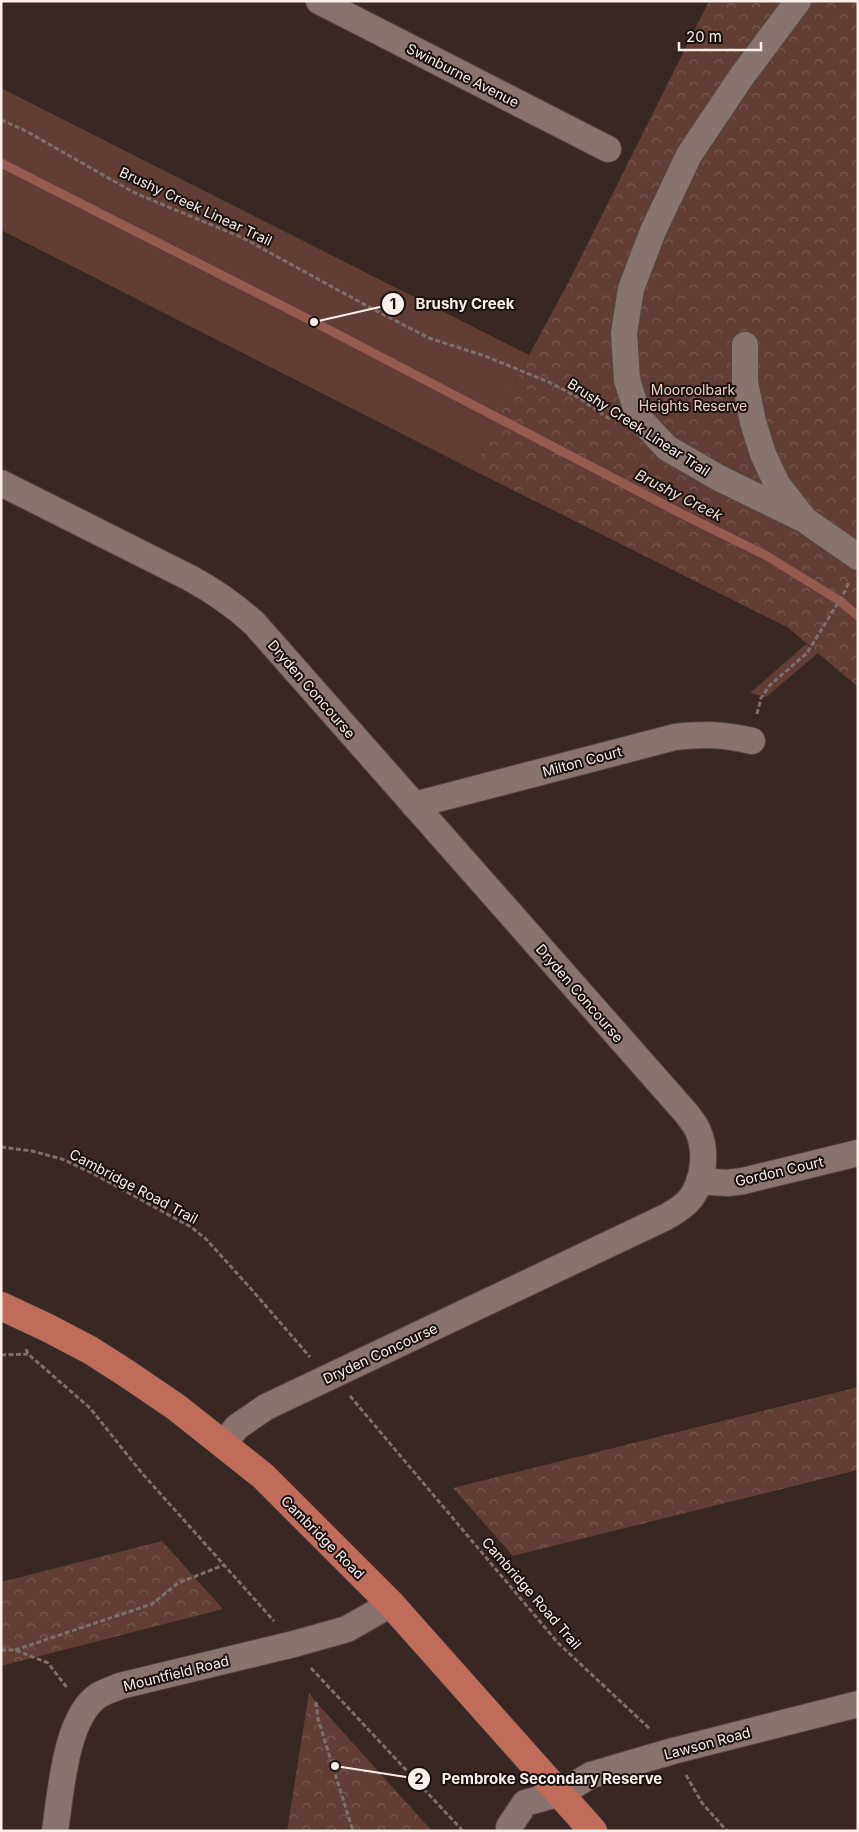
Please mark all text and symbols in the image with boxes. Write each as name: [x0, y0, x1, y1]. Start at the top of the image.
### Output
scale bar: [679, 20, 762, 52]
text: 20 m: [686, 27, 722, 46]
street label: Swinburne Avenue: [404, 39, 522, 111]
street label: Brushy Creek Linear Trail: [117, 163, 275, 249]
callout: Brushy Creek: [380, 289, 524, 319]
text: 1: [390, 294, 396, 313]
text: Brushy Creek: [416, 294, 515, 313]
street label: Brushy Creek Linear Trail: [565, 375, 713, 479]
park label: Mooroolbark Heights Reserve: [639, 381, 747, 414]
water label: Brushy Creek: [632, 465, 726, 525]
street label: Dryden Concourse: [265, 636, 359, 742]
street label: Milton Court: [540, 742, 624, 780]
street label: Dryden Concourse: [533, 940, 627, 1046]
street label: Cambridge Road Trail: [67, 1145, 201, 1227]
street label: Gordon Court: [733, 1152, 825, 1189]
street label: Dryden Concourse: [320, 1319, 440, 1387]
street label: Cambridge Road: [278, 1492, 368, 1582]
street label: Cambridge Road Trail: [479, 1533, 585, 1653]
street label: Mountfield Road: [121, 1652, 231, 1694]
street label: Lawson Road: [662, 1723, 752, 1763]
callout: Pembroke Secondary Reserve: [407, 1764, 672, 1794]
text: 2: [414, 1769, 424, 1788]
text: Pembroke Secondary Reserve: [442, 1769, 662, 1788]

